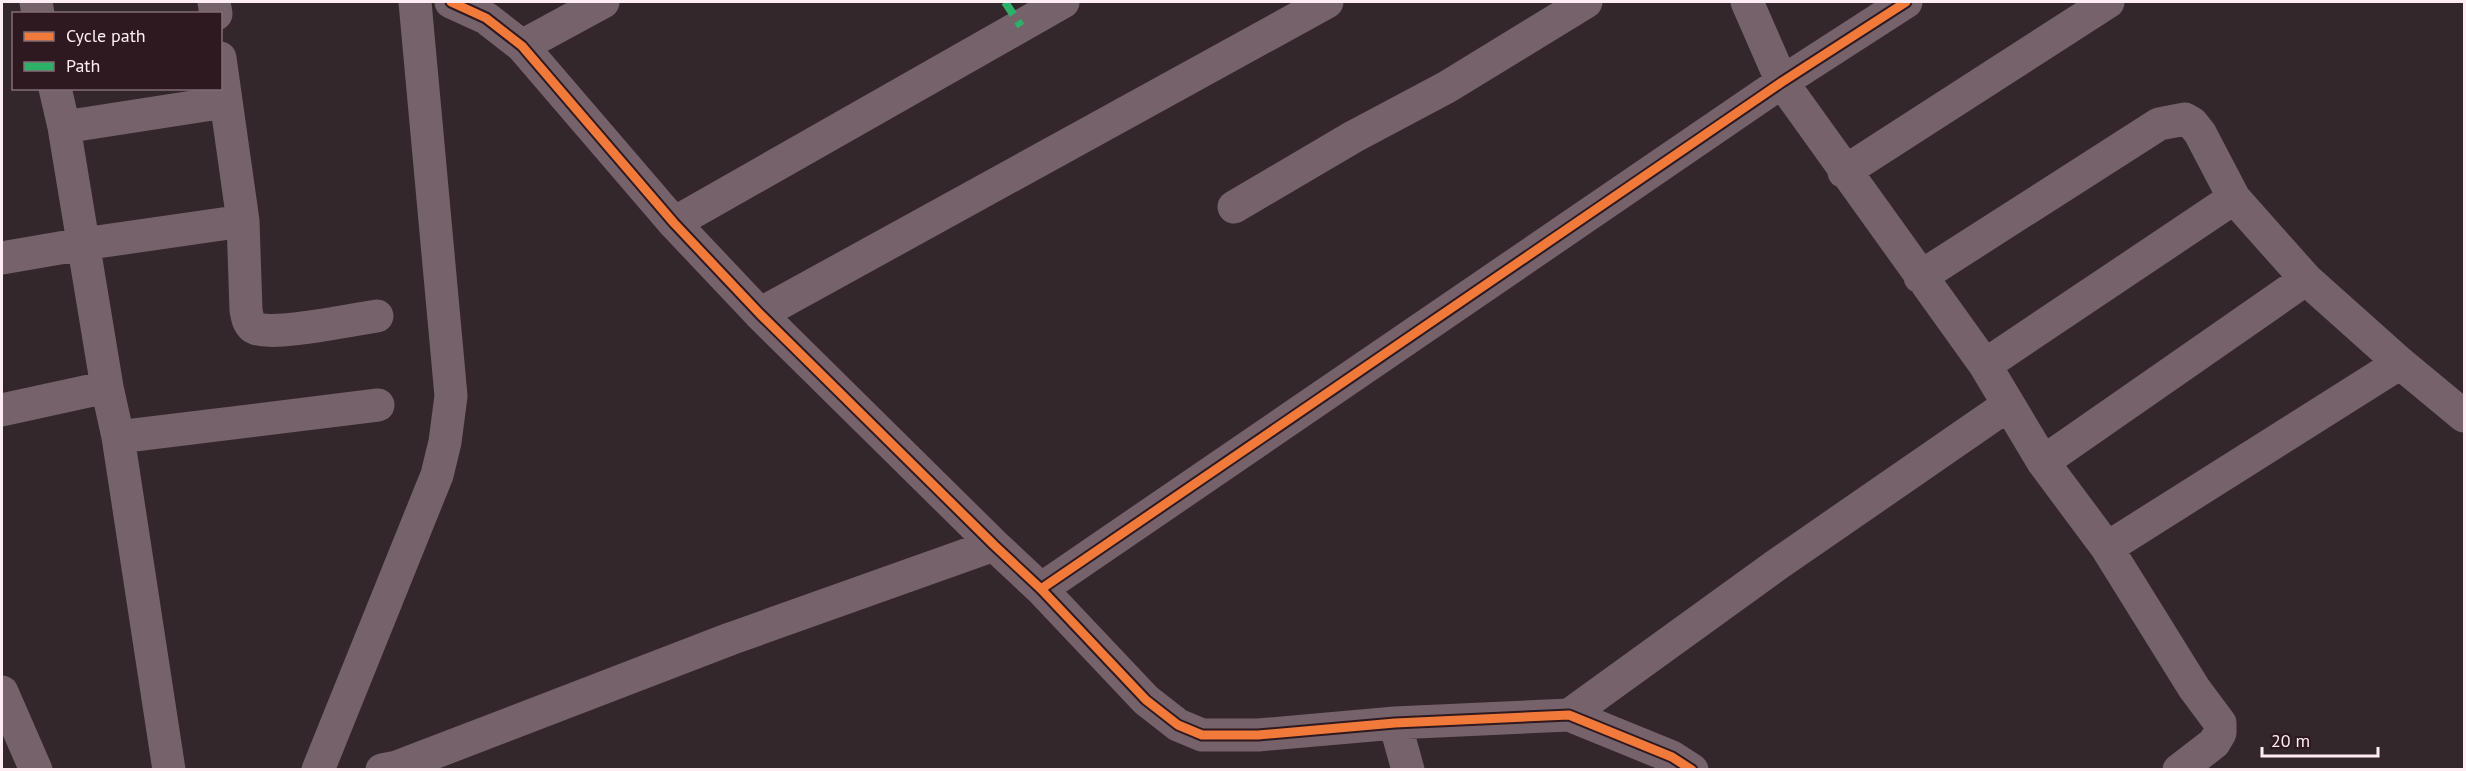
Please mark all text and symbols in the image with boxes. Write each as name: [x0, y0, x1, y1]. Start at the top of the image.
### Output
legend: [12, 12, 222, 90]
text: Cycle path: [66, 24, 146, 47]
text: Path: [66, 54, 100, 77]
scale bar: [2262, 720, 2378, 758]
text: 20 m: [2271, 729, 2310, 752]

